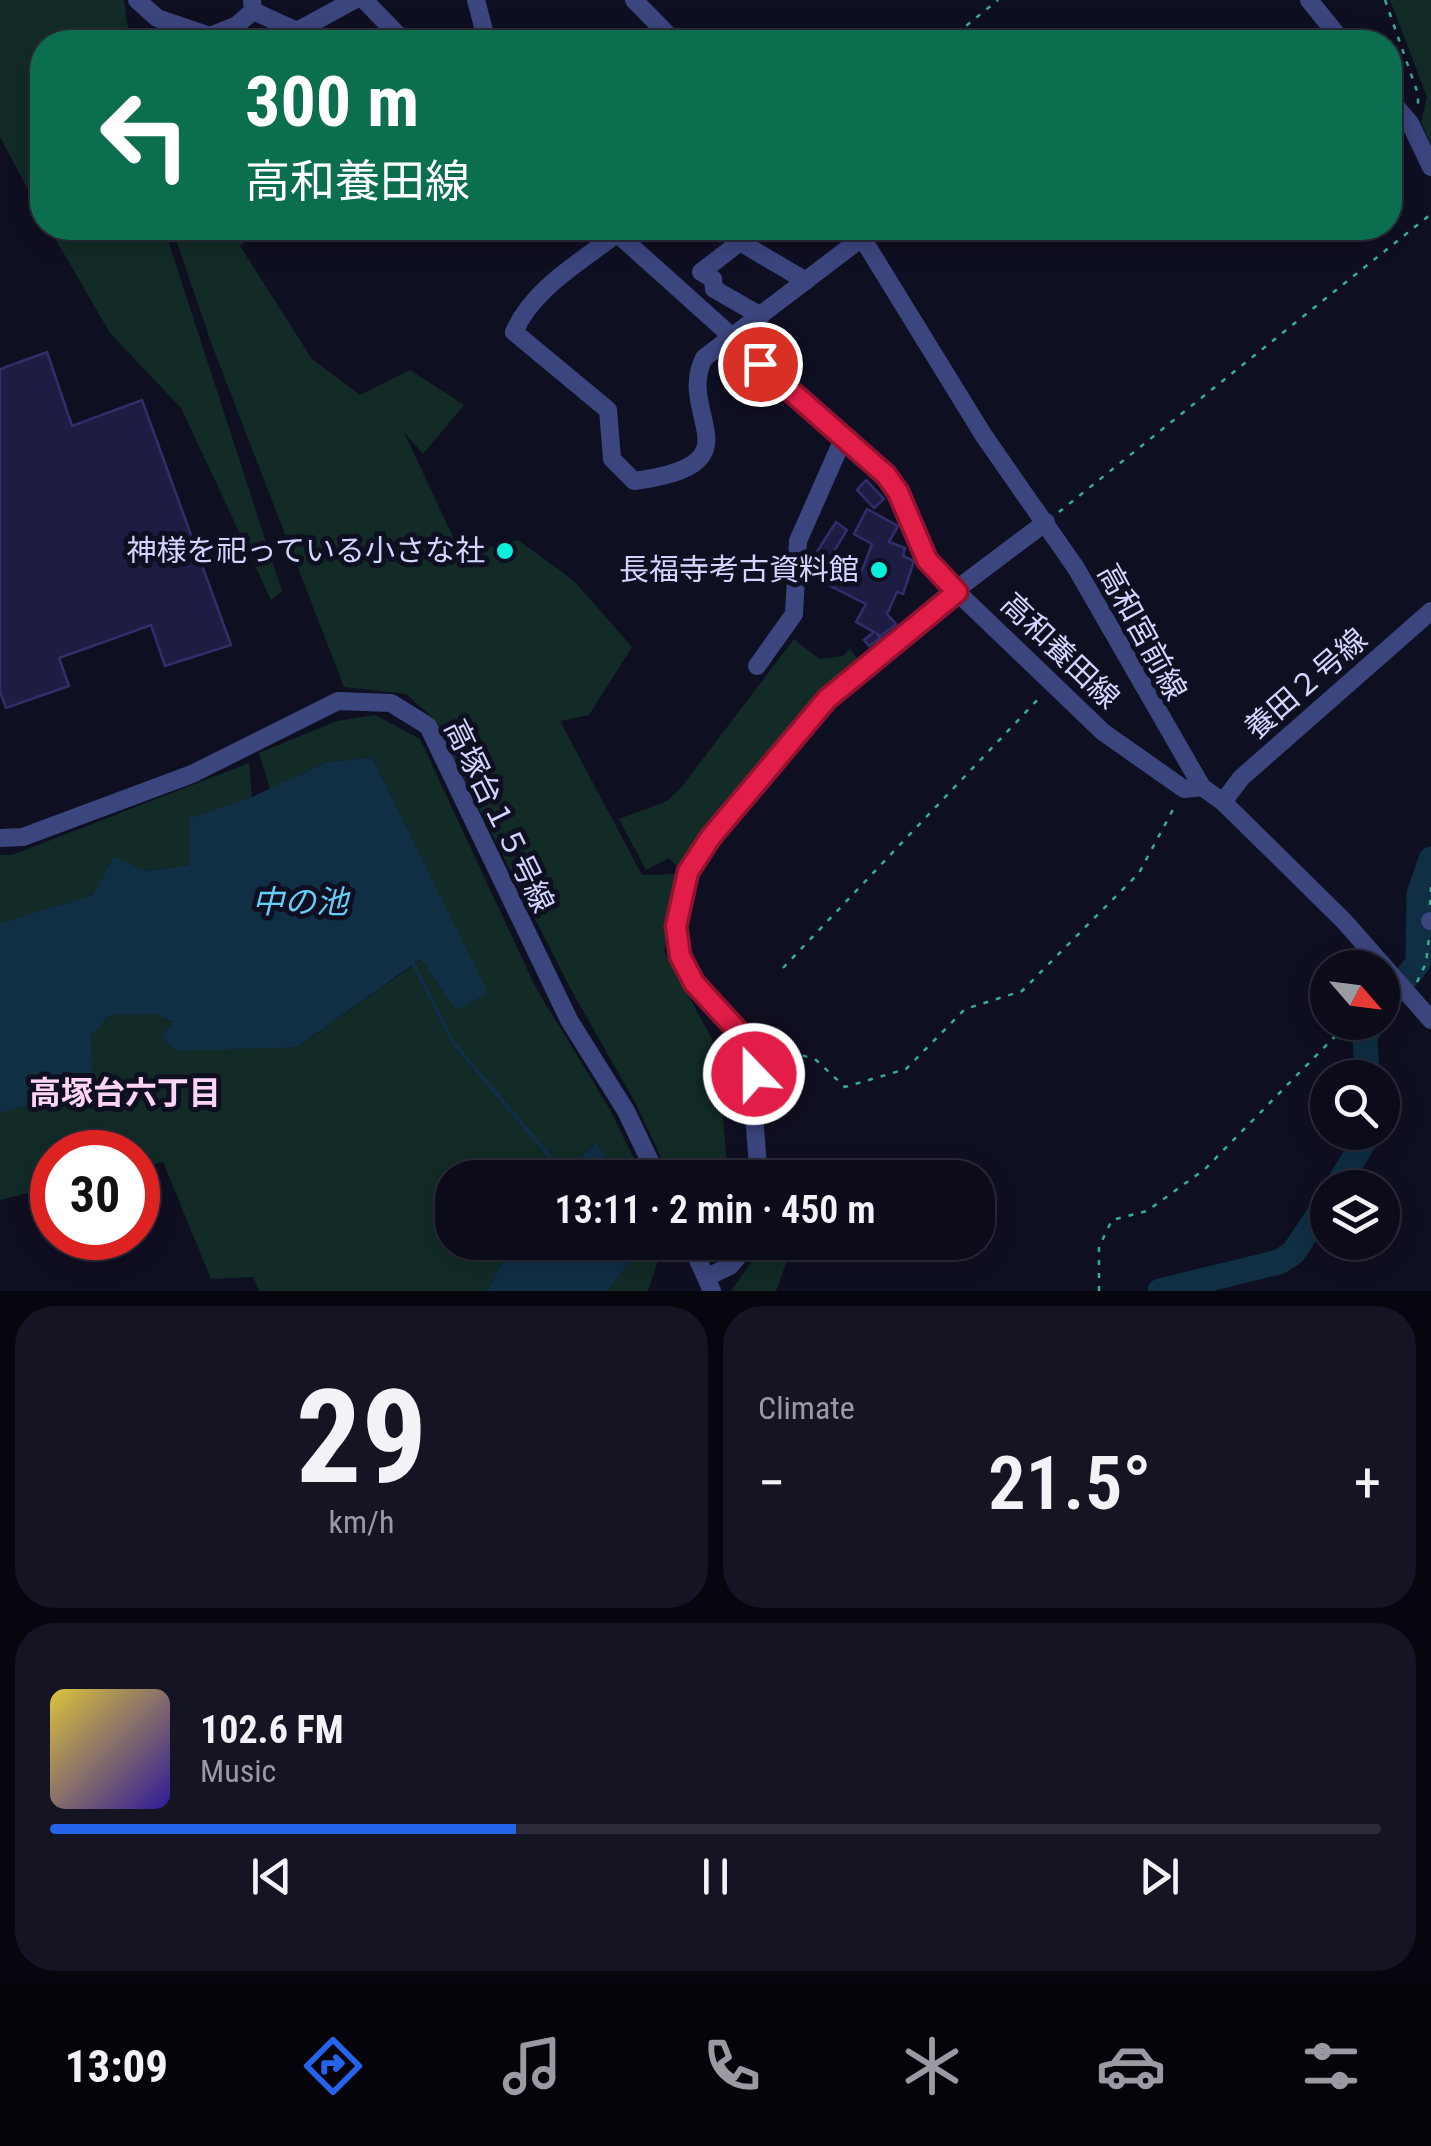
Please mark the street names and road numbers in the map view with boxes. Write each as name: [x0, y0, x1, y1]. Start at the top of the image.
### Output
street label: 高和宮前線: [1091, 558, 1194, 706]
street label: 高和養田線: [994, 586, 1126, 715]
street label: 養田２号線: [1238, 621, 1374, 746]
street label: 高塚台１５号線: [438, 714, 561, 918]

